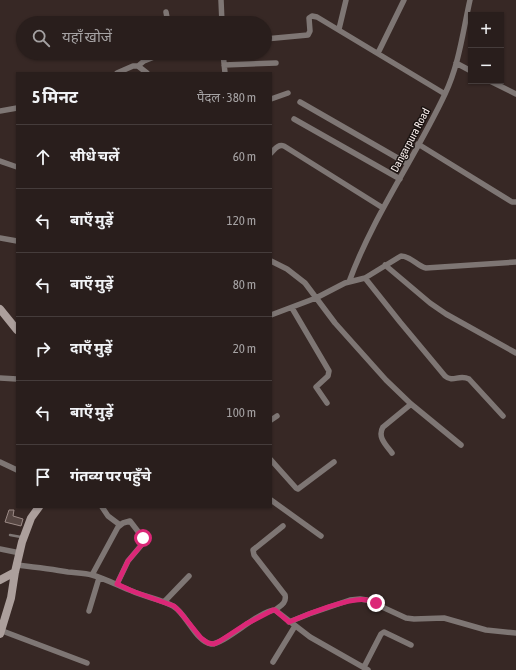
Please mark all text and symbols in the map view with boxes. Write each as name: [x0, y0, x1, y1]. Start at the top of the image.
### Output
map controls: [468, 12, 504, 84]
button: +: [468, 12, 504, 48]
search box: [16, 16, 272, 60]
icon: search: [30, 27, 52, 49]
text: यहाँ खोजें: [62, 28, 112, 45]
button: −: [468, 48, 504, 84]
text: 5 मिनट: [32, 87, 78, 107]
text: पैदल · 380 m: [197, 90, 256, 105]
street label: Dangarpura Road: [388, 106, 432, 174]
icon: ahead: [32, 146, 54, 168]
text: सीधे चलें: [70, 147, 119, 164]
text: 60 m: [233, 149, 256, 164]
icon: left: [32, 210, 54, 232]
text: बाएँ मुड़ें: [70, 211, 113, 228]
text: 120 m: [227, 213, 256, 228]
icon: left: [32, 274, 54, 296]
text: बाएँ मुड़ें: [70, 275, 113, 292]
text: 80 m: [233, 277, 256, 292]
icon: right: [32, 338, 54, 360]
text: दाएँ मुड़ें: [70, 339, 112, 356]
text: 20 m: [233, 341, 256, 356]
icon: left: [32, 402, 54, 424]
text: बाएँ मुड़ें: [70, 403, 113, 420]
text: 100 m: [227, 405, 256, 420]
icon: arrive: [32, 466, 54, 488]
text: गंतव्य पर पहुँचे: [70, 467, 151, 484]
route start: [134, 529, 152, 547]
route end: [367, 594, 385, 612]

